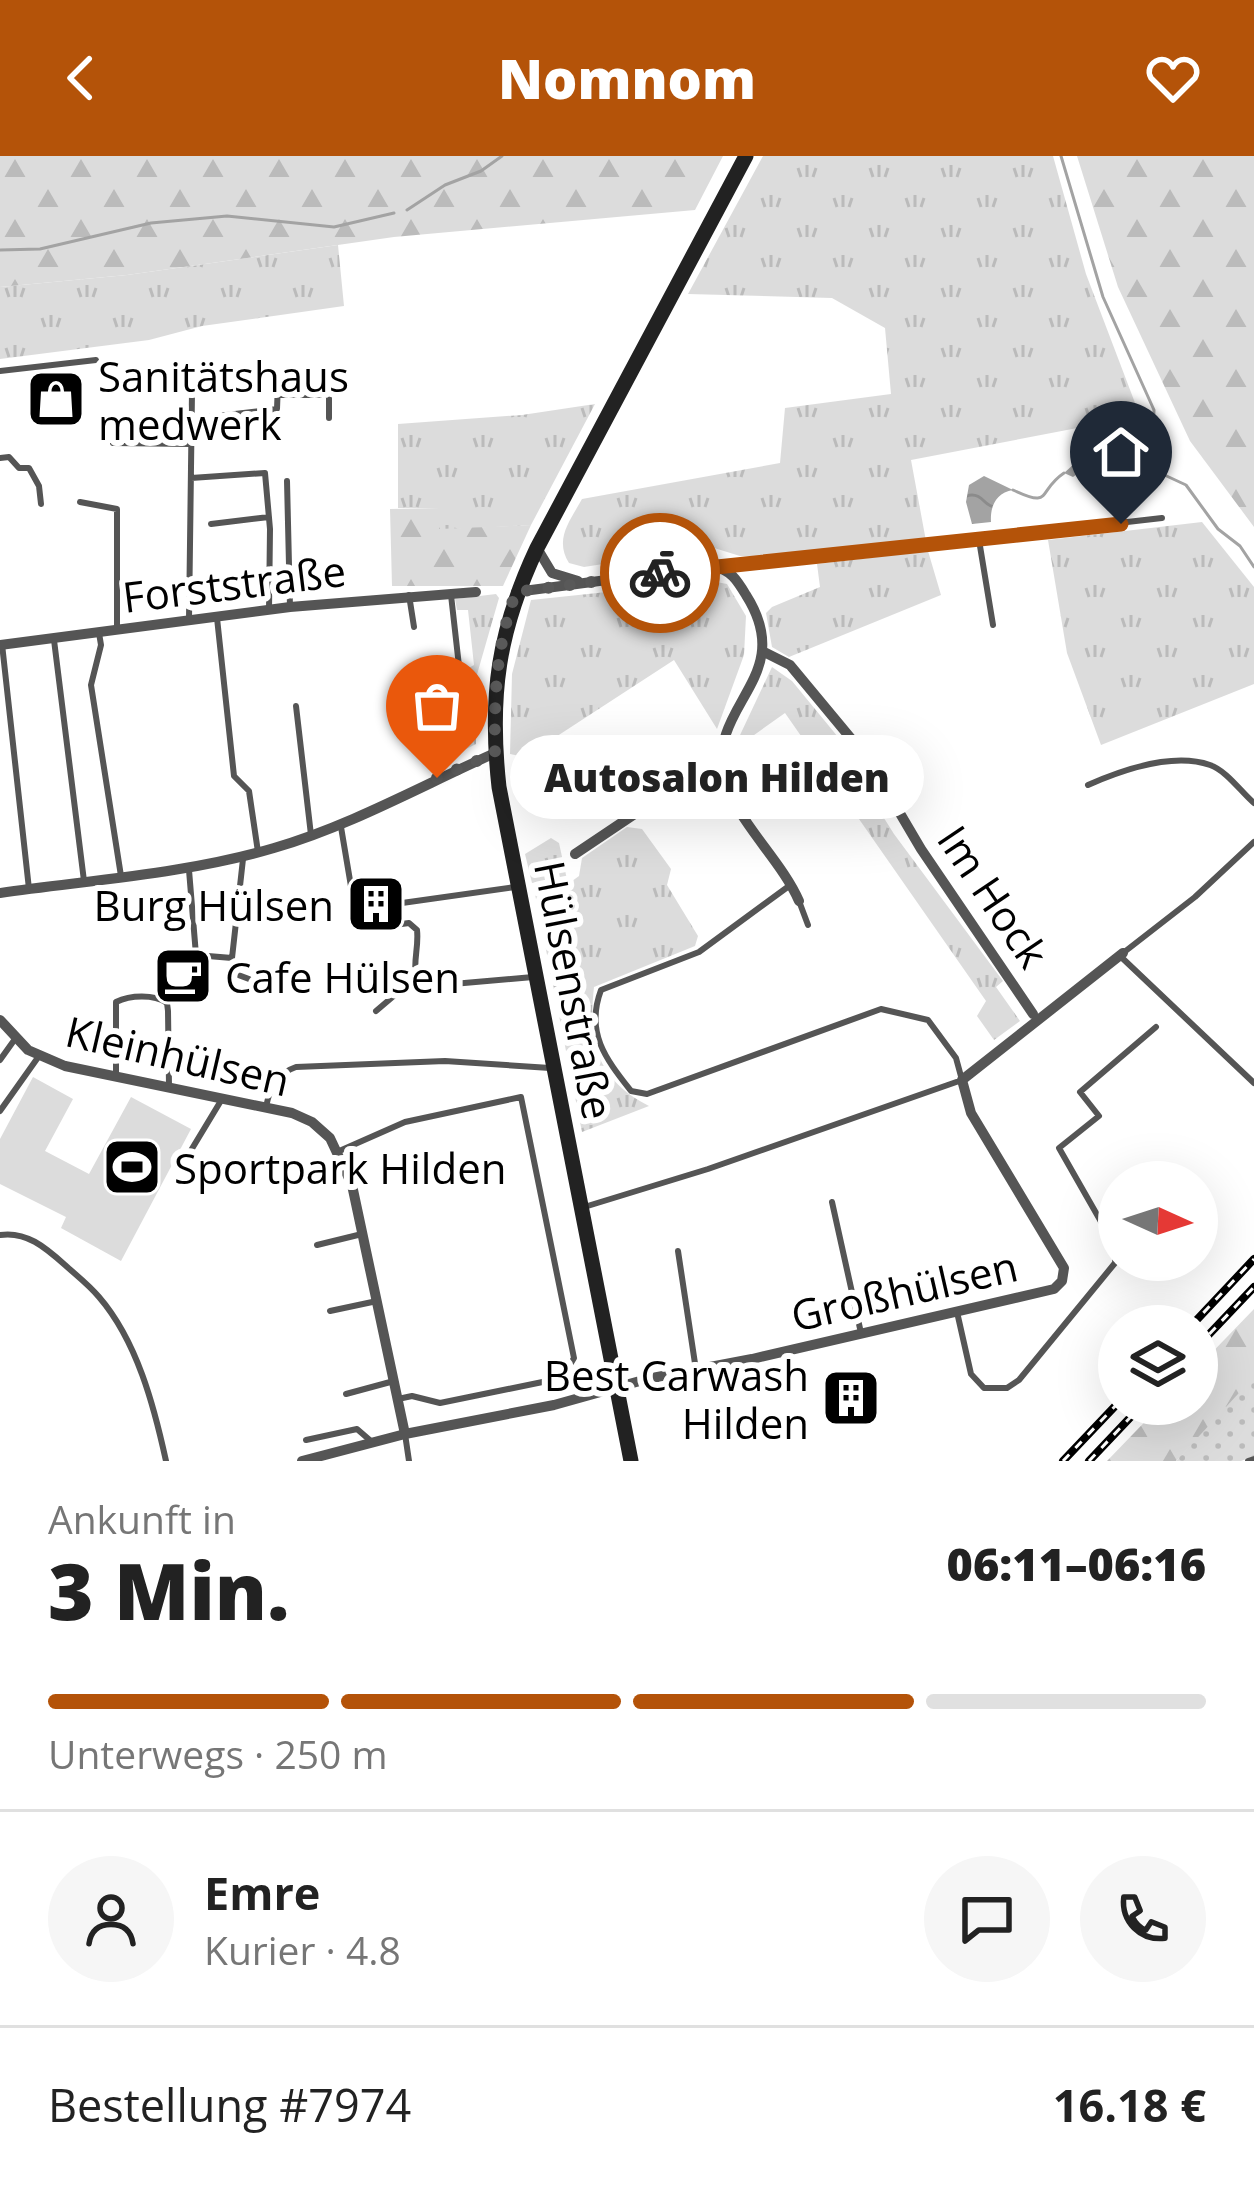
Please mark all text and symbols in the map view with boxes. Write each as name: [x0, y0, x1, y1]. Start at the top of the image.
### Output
text: Nomnom: [498, 41, 756, 115]
icon: back: [48, 45, 114, 111]
icon: heart: [1140, 45, 1206, 111]
place label: Sanitätshaus medwerk: [98, 347, 349, 452]
shop icon: Sanitätshaus medwerk: [25, 368, 87, 430]
pin: [1070, 401, 1172, 524]
icon: home: [1088, 419, 1154, 485]
courier: [600, 513, 720, 633]
icon: bike: [627, 540, 693, 606]
street label: Forststraße: [119, 541, 349, 625]
pin: [386, 655, 488, 778]
icon: bag: [404, 673, 470, 739]
callout: Autosalon Hilden: [509, 736, 923, 820]
text: Autosalon Hilden: [544, 750, 890, 803]
street label: Im Hock: [926, 814, 1062, 978]
street label: Hülsenstraße: [522, 856, 628, 1124]
building icon: Burg Hülsen: [345, 873, 407, 935]
place label: Burg Hülsen: [94, 876, 334, 933]
cafe icon: Cafe Hülsen: [152, 945, 214, 1007]
place label: Cafe Hülsen: [225, 948, 460, 1005]
street label: Kleinhülsen: [61, 1002, 295, 1108]
sports icon: Sportpark Hilden: [101, 1136, 163, 1198]
place label: Sportpark Hilden: [174, 1139, 507, 1196]
north arrow: [1098, 1161, 1218, 1281]
map controls: [1098, 1161, 1218, 1425]
street label: Großhülsen: [785, 1236, 1023, 1344]
button: layers: [1098, 1305, 1218, 1425]
place label: Best Carwash Hilden: [544, 1346, 809, 1451]
building icon: Best Carwash Hilden: [820, 1367, 882, 1429]
text: Ankunft in: [48, 1492, 236, 1545]
text: 06:11–06:16: [947, 1533, 1206, 1594]
text: 3 Min.: [48, 1537, 290, 1643]
text: Unterwegs · 250 m: [48, 1727, 388, 1780]
button: person: [48, 1856, 174, 1982]
button: chat: [924, 1856, 1050, 1982]
button: phone: [1080, 1856, 1206, 1982]
text: Emre: [204, 1862, 320, 1923]
text: Kurier · 4.8: [204, 1923, 401, 1976]
text: Bestellung #7974: [48, 2074, 411, 2135]
text: 16.18 €: [1053, 2074, 1206, 2135]

